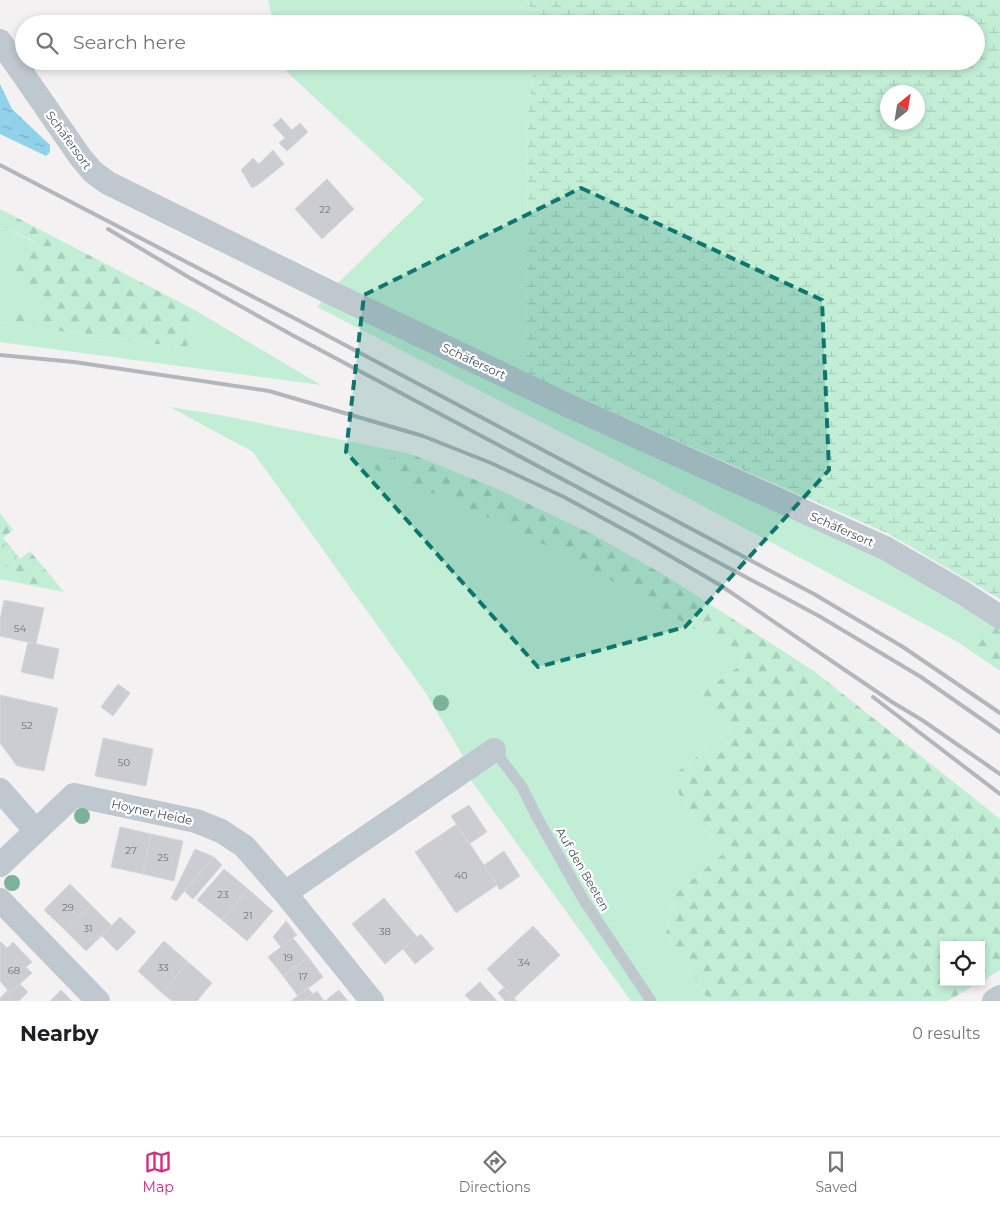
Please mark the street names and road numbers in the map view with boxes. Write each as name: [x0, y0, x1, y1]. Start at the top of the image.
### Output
street label: Schäfersort: [43, 108, 95, 172]
street label: Schäfersort: [440, 340, 508, 382]
street label: Schäfersort: [808, 508, 876, 550]
street label: Hoyner Heide: [110, 796, 194, 828]
street label: Auf den Beeten: [553, 825, 613, 913]

